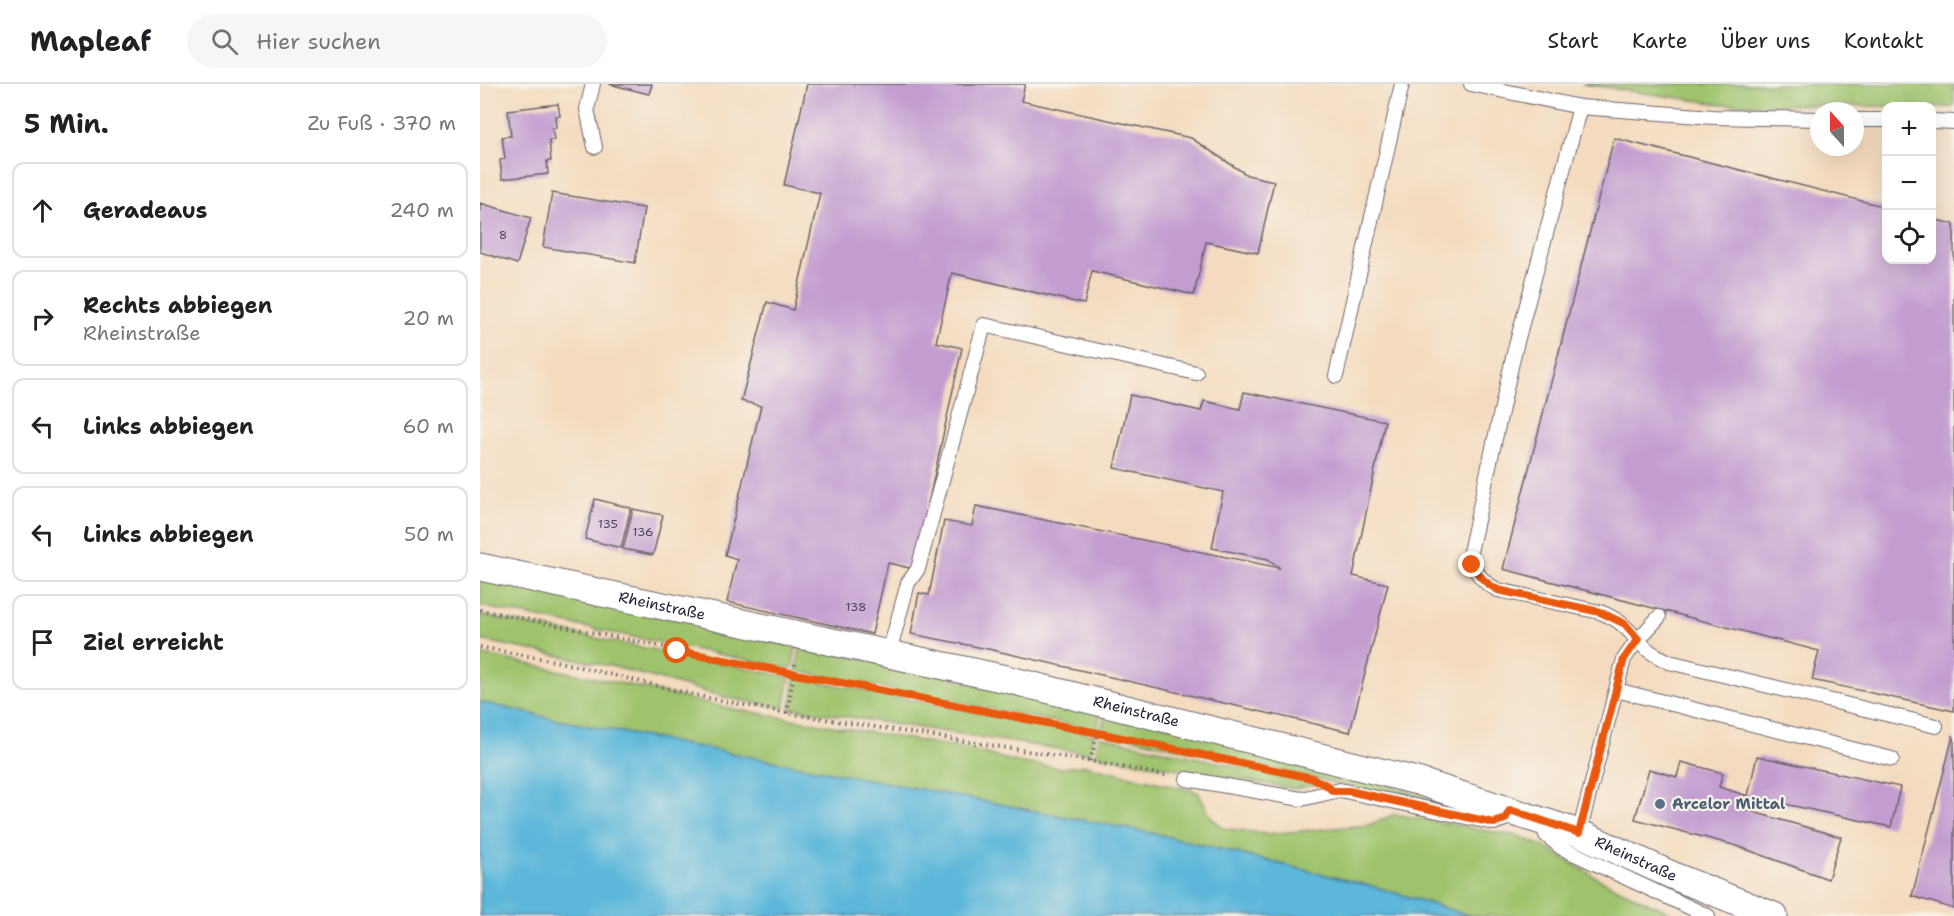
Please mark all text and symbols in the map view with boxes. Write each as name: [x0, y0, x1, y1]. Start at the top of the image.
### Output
search box: [187, 14, 607, 68]
text: Mapleaf: [30, 22, 151, 60]
icon: search: [208, 25, 241, 58]
text: Hier suchen: [256, 27, 381, 56]
text: Start: [1548, 27, 1599, 55]
text: Karte: [1632, 27, 1688, 55]
text: Über uns: [1721, 27, 1811, 55]
text: Kontakt: [1844, 27, 1924, 55]
north arrow: [1810, 102, 1864, 156]
map controls: [1882, 102, 1936, 264]
button: +: [1882, 102, 1936, 156]
text: 5 Min.: [24, 106, 109, 141]
text: Zu Fuß · 370 m: [308, 110, 456, 136]
button: −: [1882, 156, 1936, 210]
icon: ahead: [26, 194, 59, 227]
text: Geradeaus: [83, 196, 207, 225]
text: 240 m: [389, 197, 454, 223]
button: locate: [1882, 210, 1936, 264]
house number: 8: [499, 227, 507, 243]
text: Rechts abbiegen: [83, 291, 272, 320]
icon: right: [26, 302, 59, 335]
text: 20 m: [403, 305, 454, 331]
text: Rheinstraße: [83, 320, 200, 346]
icon: left: [26, 410, 59, 443]
text: Links abbiegen: [83, 412, 254, 441]
text: 60 m: [402, 413, 454, 439]
house number: 135: [598, 516, 618, 532]
icon: left: [26, 518, 59, 551]
text: Links abbiegen: [83, 520, 254, 549]
text: 50 m: [404, 521, 454, 547]
house number: 136: [633, 524, 653, 540]
route end: [1458, 551, 1484, 577]
street label: Rheinstraße: [617, 587, 707, 625]
house number: 138: [846, 599, 866, 615]
icon: arrive: [26, 626, 59, 659]
text: Ziel erreicht: [83, 628, 224, 657]
route start: [663, 637, 689, 663]
street label: Rheinstraße: [1091, 691, 1181, 732]
place label: Arcelor Mittal: [1672, 794, 1785, 814]
marker: Arcelor Mittal: [1653, 797, 1667, 811]
street label: Rheinstraße: [1592, 832, 1680, 886]

